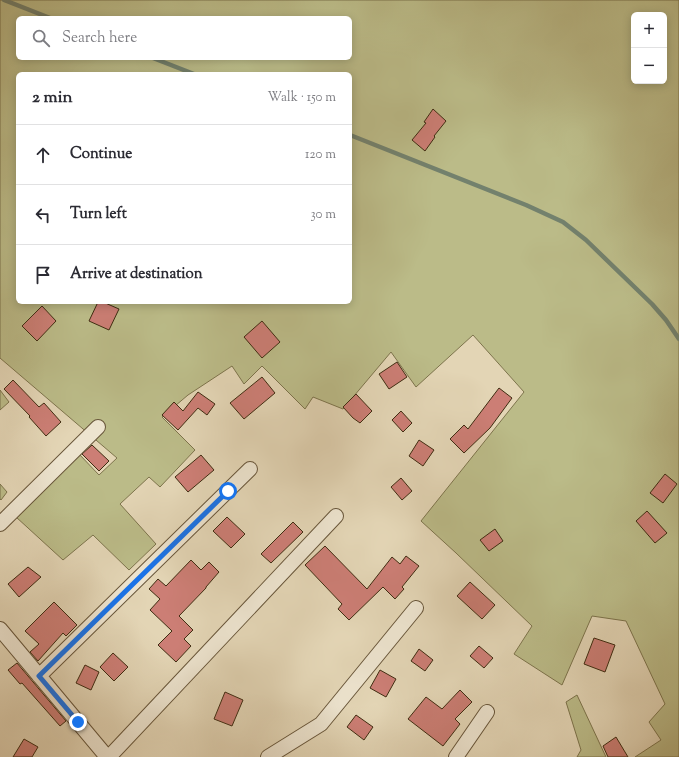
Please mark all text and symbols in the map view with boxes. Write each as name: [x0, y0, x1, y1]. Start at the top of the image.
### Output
map controls: [631, 12, 667, 84]
button: +: [631, 12, 667, 48]
search box: [16, 16, 352, 60]
icon: search: [30, 27, 52, 49]
text: Search here: [62, 28, 137, 49]
button: −: [631, 48, 667, 84]
text: 2 min: [32, 86, 73, 110]
text: Walk · 150 m: [267, 89, 336, 107]
icon: ahead: [32, 144, 54, 166]
text: Continue: [70, 144, 132, 165]
text: 120 m: [305, 146, 336, 164]
icon: left: [32, 204, 54, 226]
text: Turn left: [70, 204, 127, 225]
text: 30 m: [310, 206, 336, 224]
icon: arrive: [32, 264, 54, 286]
text: Arrive at destination: [70, 264, 203, 285]
route start: [219, 482, 237, 500]
route end: [69, 713, 87, 731]

